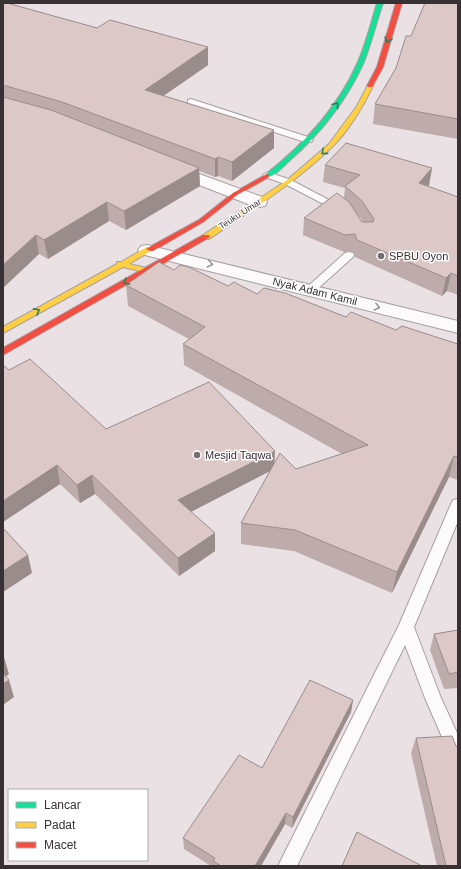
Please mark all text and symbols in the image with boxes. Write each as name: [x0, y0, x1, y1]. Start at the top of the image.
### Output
one-way arrow: [384, 37, 393, 44]
one-way arrow: [331, 103, 338, 110]
one-way arrow: [321, 147, 329, 154]
street label: Teuku Umar: [217, 197, 263, 231]
place label: SPBU Oyon: [389, 250, 448, 262]
marker: SPBU Oyon: [376, 251, 386, 261]
one-way arrow: [206, 259, 213, 268]
street label: Nyak Adam Kamil: [271, 275, 359, 307]
one-way arrow: [123, 277, 130, 284]
one-way arrow: [373, 302, 380, 311]
one-way arrow: [33, 308, 40, 315]
place label: Mesjid Taqwa: [205, 449, 272, 461]
marker: Mesjid Taqwa: [192, 450, 202, 460]
legend: [8, 789, 148, 861]
text: Lancar: [44, 798, 81, 812]
text: Padat: [44, 818, 76, 832]
text: Macet: [44, 838, 77, 852]

